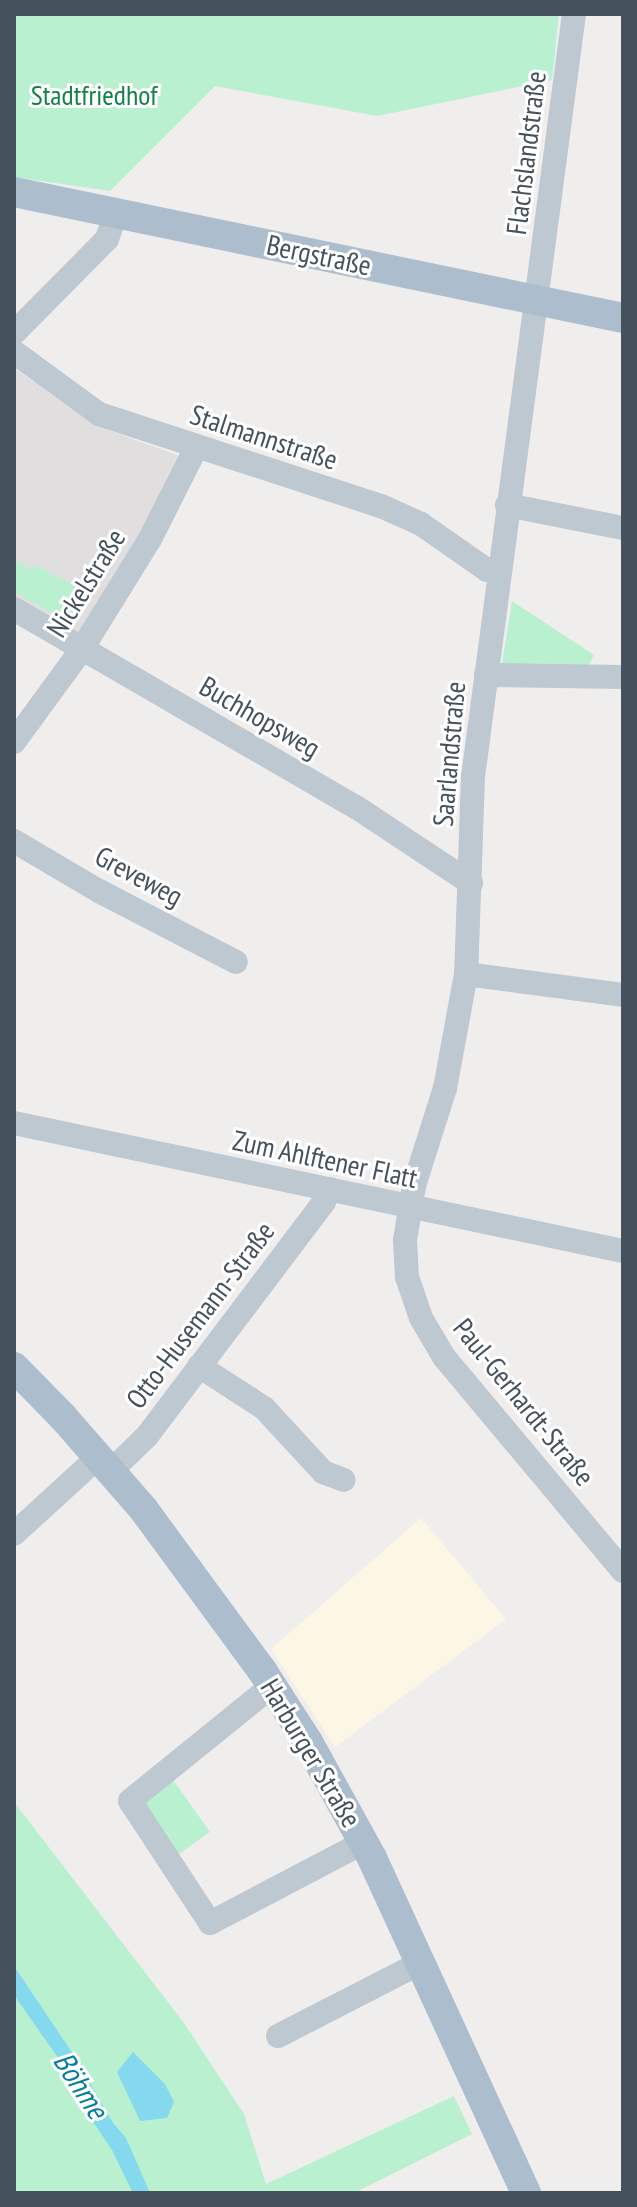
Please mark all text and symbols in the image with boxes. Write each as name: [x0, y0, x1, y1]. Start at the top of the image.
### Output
street label: Flachslandstraße: [499, 69, 553, 237]
park label: Stadtfriedhof: [31, 78, 157, 112]
street label: Bergstraße: [264, 228, 374, 282]
street label: Stalmannstraße: [186, 397, 342, 477]
street label: Nickelstraße: [40, 523, 132, 643]
street label: Buchhopsweg: [194, 669, 326, 765]
street label: Saarlandstraße: [426, 680, 472, 828]
street label: Greveweg: [89, 839, 189, 913]
street label: Zum Ahlftener Flatt: [229, 1123, 421, 1195]
street label: Otto-Husemann-Straße: [119, 1215, 281, 1415]
street label: Paul-Gerhardt-Straße: [446, 1312, 602, 1492]
street label: Harburger Straße: [254, 1673, 368, 1833]
water label: Böhme: [46, 2045, 116, 2125]

